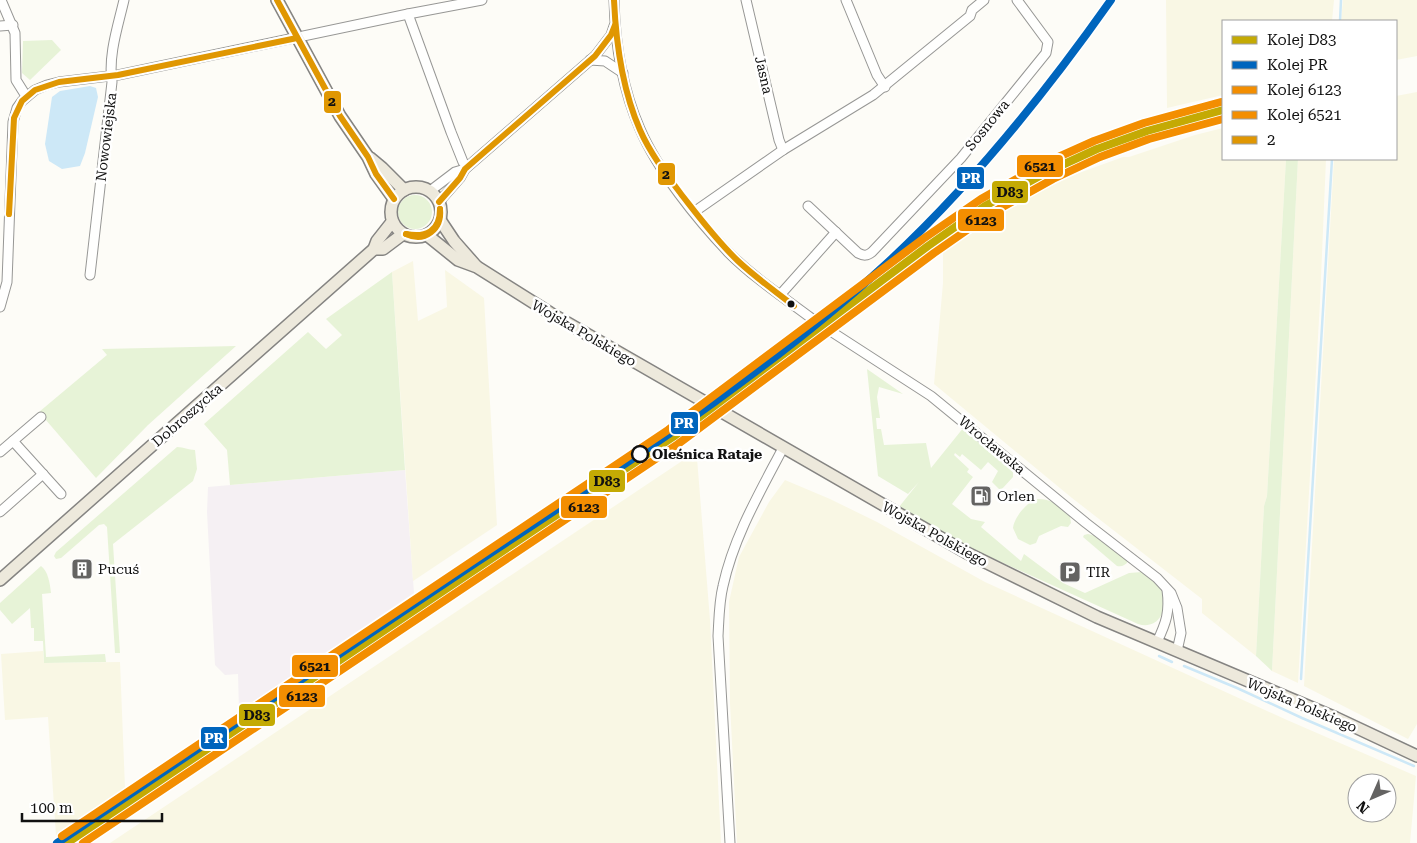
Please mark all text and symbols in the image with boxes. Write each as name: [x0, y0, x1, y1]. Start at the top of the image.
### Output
legend: [1222, 20, 1397, 160]
text: Kolej D83: [1267, 31, 1336, 49]
street label: Jasna: [752, 54, 776, 96]
text: Kolej PR: [1267, 56, 1329, 74]
text: Kolej 6123: [1267, 81, 1342, 99]
line badge: 2: [323, 90, 342, 114]
street label: Nowowiejska: [93, 91, 119, 182]
text: 2: [328, 93, 336, 109]
street label: Sosnowa: [962, 96, 1013, 154]
text: Kolej 6521: [1267, 106, 1342, 124]
text: 2: [1267, 131, 1275, 149]
line badge: 6521: [1016, 154, 1064, 178]
text: 6521: [1024, 158, 1056, 174]
line badge: 2: [657, 162, 676, 186]
text: 2: [662, 166, 670, 182]
line badge: PR: [956, 166, 985, 190]
text: PR: [961, 170, 982, 186]
line badge: D83: [991, 180, 1029, 204]
text: D83: [997, 184, 1024, 200]
line badge: 6123: [957, 208, 1005, 232]
text: 6123: [965, 212, 997, 228]
street label: Wojska Polskiego: [529, 297, 639, 369]
unlabelled marker: [786, 299, 796, 309]
street label: Dobroszycka: [149, 380, 226, 450]
line badge: PR: [670, 411, 699, 435]
street label: Wrocławska: [956, 413, 1029, 478]
text: PR: [674, 415, 695, 431]
marker: Oleśnica Rataje: [631, 445, 649, 463]
place label: Oleśnica Rataje: [652, 446, 762, 462]
line badge: D83: [588, 469, 626, 493]
text: D83: [594, 473, 621, 489]
fuel station icon: Orlen: [969, 484, 993, 508]
place label: Orlen: [997, 488, 1035, 504]
line badge: 6123: [560, 495, 608, 519]
street label: Wojska Polskiego: [880, 498, 990, 570]
text: 6123: [568, 499, 600, 515]
building icon: Pucuś: [70, 557, 94, 581]
parking icon: TIR: [1058, 560, 1082, 584]
place label: Pucuś: [98, 561, 139, 577]
place label: TIR: [1086, 564, 1111, 580]
line badge: 6521: [291, 654, 339, 678]
text: 6521: [299, 658, 331, 674]
street label: Wojska Polskiego: [1245, 675, 1359, 735]
line badge: 6123: [278, 684, 326, 708]
text: 6123: [286, 688, 318, 704]
line badge: D83: [238, 703, 276, 727]
text: D83: [244, 707, 271, 723]
line badge: PR: [200, 726, 228, 750]
text: PR: [204, 730, 225, 746]
north arrow: [1347, 773, 1397, 823]
scale bar: [22, 790, 162, 822]
text: N: [1353, 798, 1372, 817]
text: 100 m: [30, 799, 73, 817]

